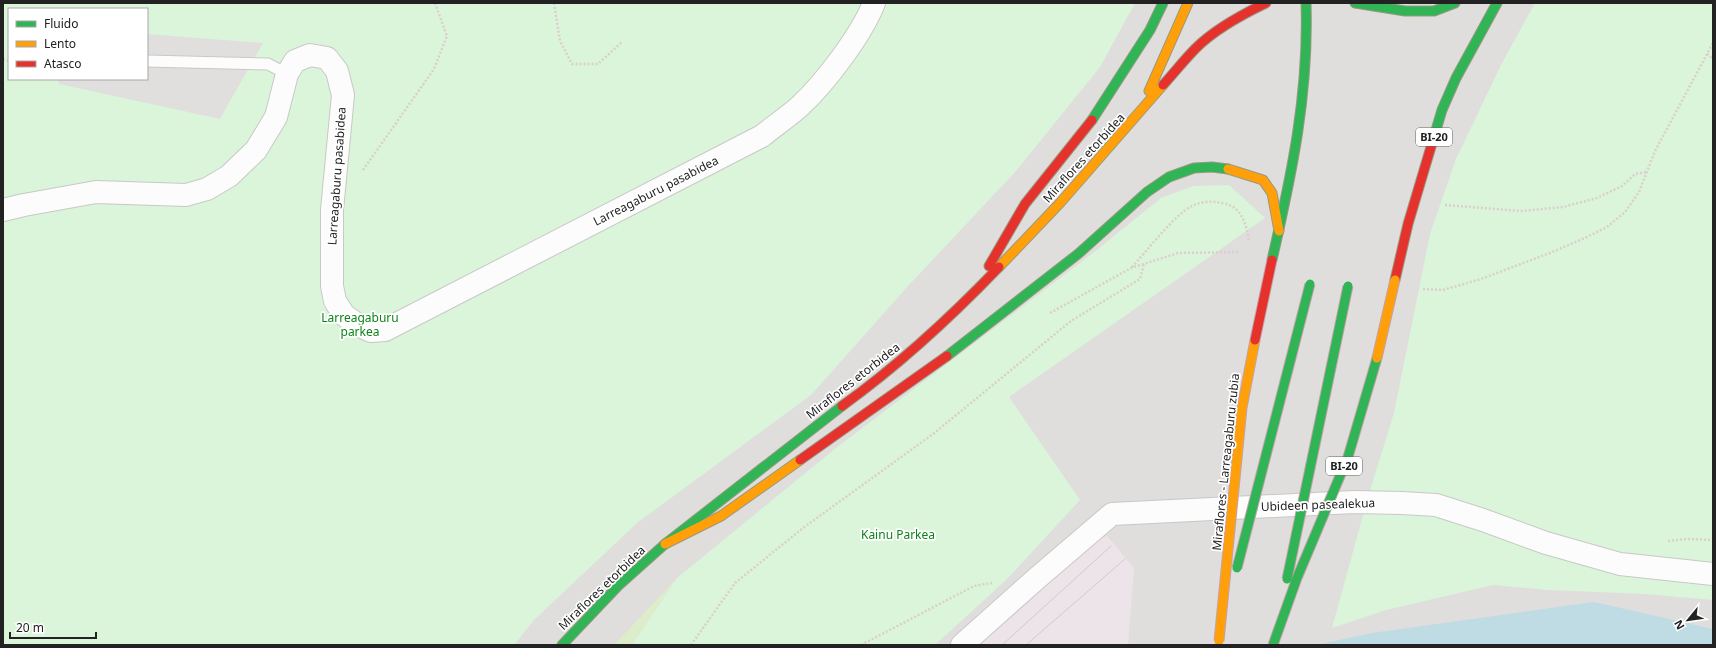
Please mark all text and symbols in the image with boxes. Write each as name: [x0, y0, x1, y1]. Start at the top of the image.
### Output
legend: [8, 8, 148, 80]
text: Fluido: [44, 15, 78, 32]
text: Lento: [44, 35, 76, 52]
text: Atasco: [44, 55, 82, 72]
street label: Larreagaburu pasabidea: [323, 106, 350, 246]
street label: Miraflores etorbidea: [1039, 109, 1128, 206]
road number: BI-20: [1416, 128, 1452, 146]
street label: Larreagaburu pasabidea: [590, 152, 721, 230]
park label: Larreagaburu parkea: [321, 309, 399, 340]
street label: Miraflores etorbidea: [802, 339, 903, 423]
street label: Miraflores - Larreagaburu zubia: [1208, 372, 1243, 551]
road number: BI-20: [1326, 457, 1362, 475]
street label: Ubideen pasealekua: [1260, 494, 1375, 515]
park label: Kainu Parkea: [861, 526, 935, 543]
street label: Miraflores etorbidea: [554, 542, 649, 634]
north arrow: [1668, 600, 1708, 640]
scale bar: [10, 614, 96, 640]
text: N: [1670, 618, 1688, 633]
text: 20 m: [16, 619, 44, 636]

